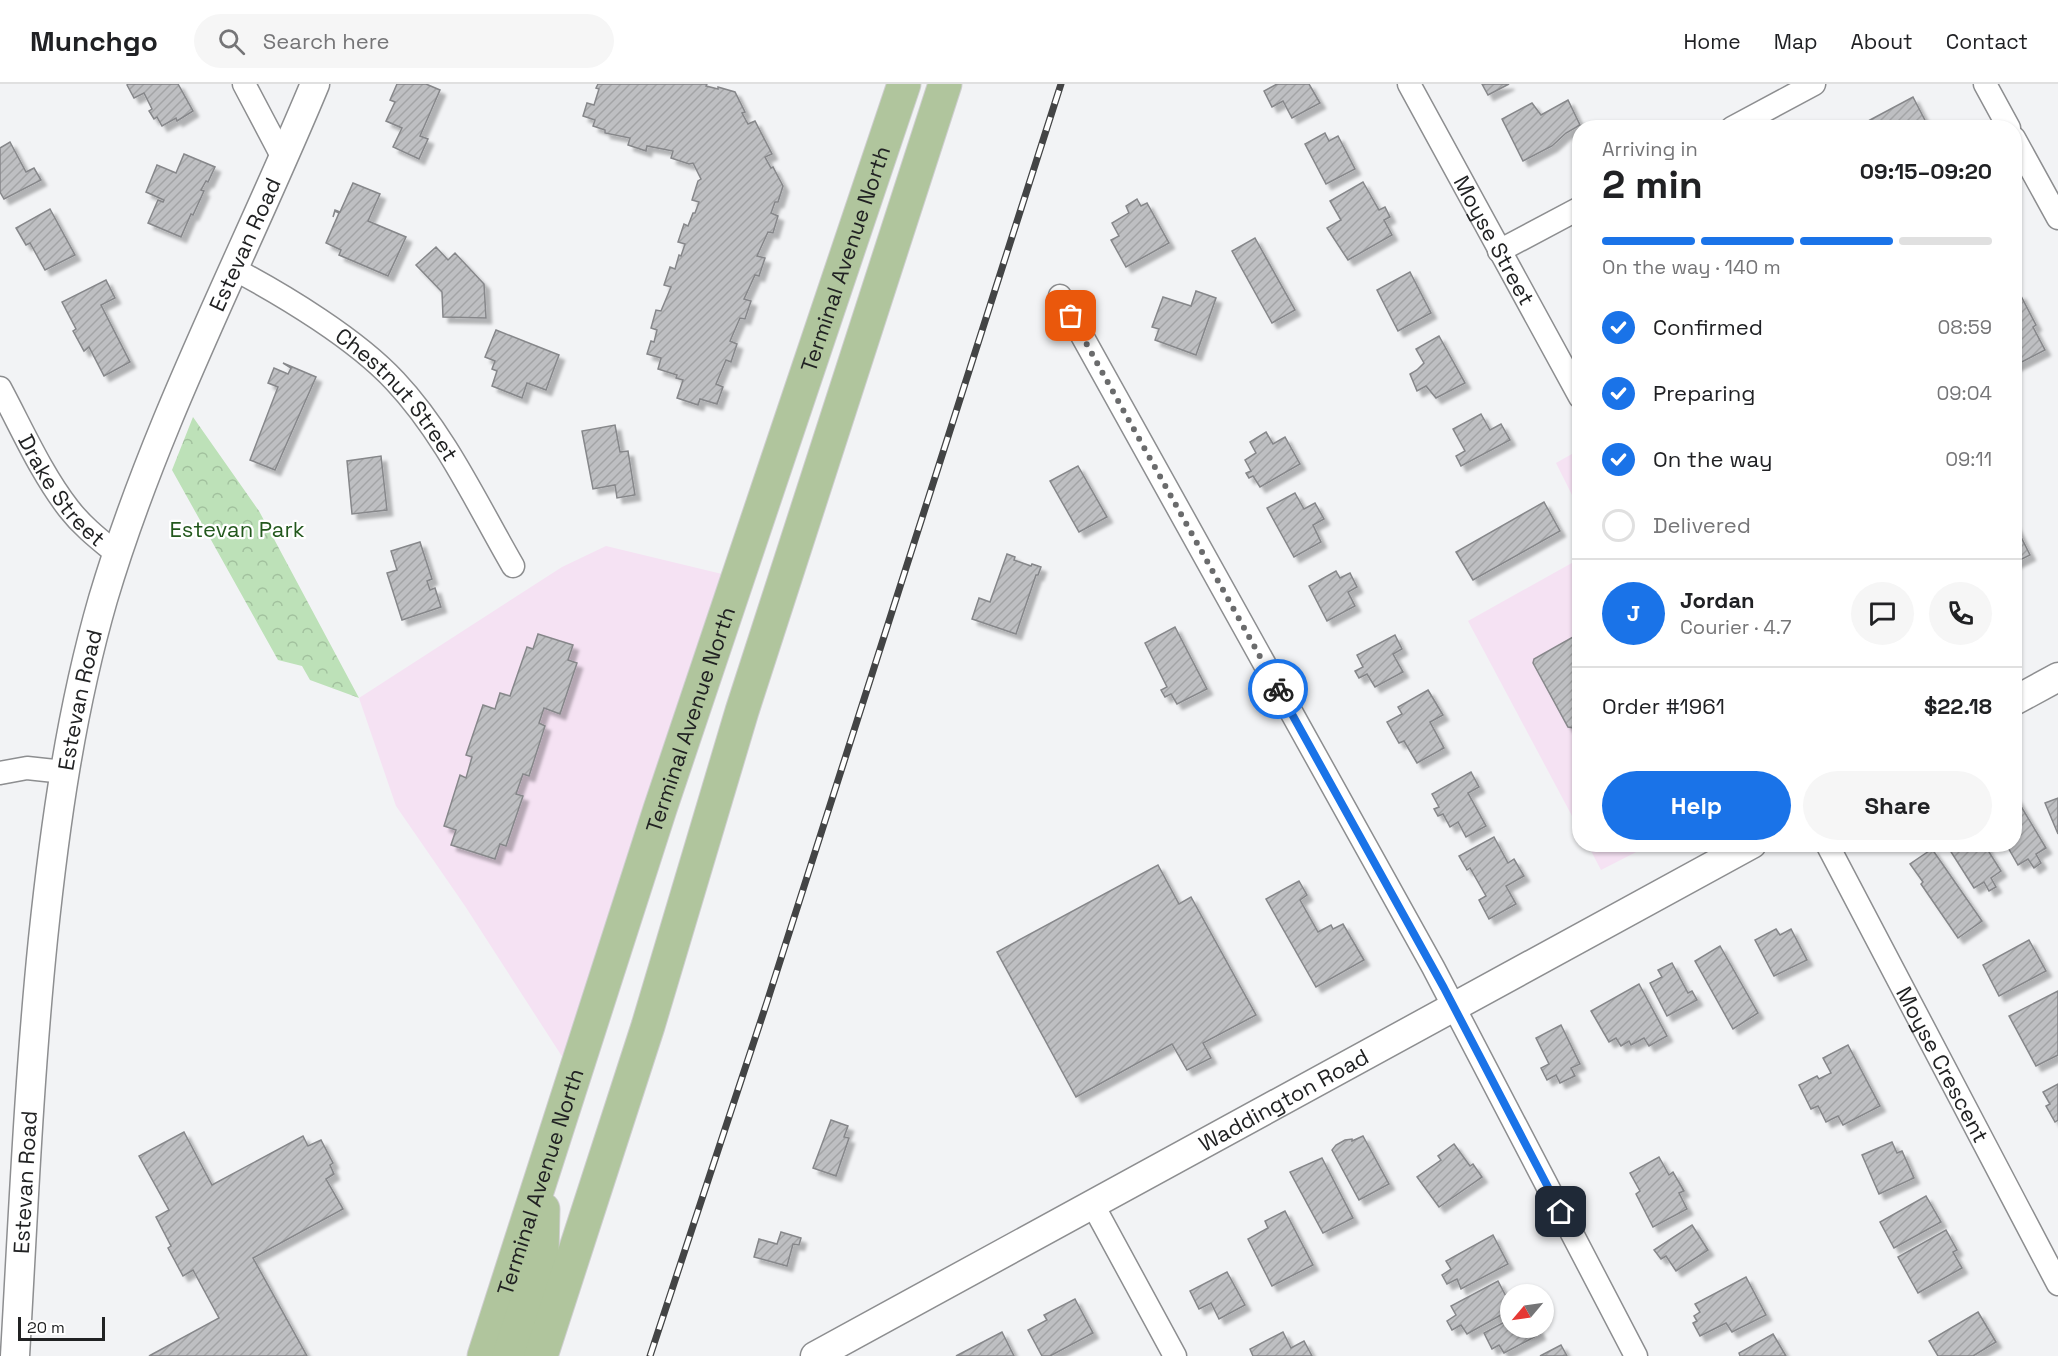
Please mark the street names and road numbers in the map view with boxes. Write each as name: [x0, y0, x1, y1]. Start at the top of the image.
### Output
street label: Terminal Avenue North: [794, 142, 896, 376]
street label: Moyse Street: [1448, 170, 1541, 310]
street label: Estevan Road: [202, 173, 287, 315]
street label: Chestnut Street: [330, 321, 465, 466]
street label: Drake Street: [12, 429, 111, 552]
street label: Terminal Avenue North: [639, 603, 741, 836]
street label: Estevan Road: [51, 626, 108, 772]
street label: Moyse Crescent: [1890, 982, 1995, 1147]
street label: Waddington Road: [1194, 1042, 1373, 1158]
street label: Terminal Avenue North: [490, 1065, 590, 1299]
street label: Estevan Road: [7, 1110, 43, 1255]

